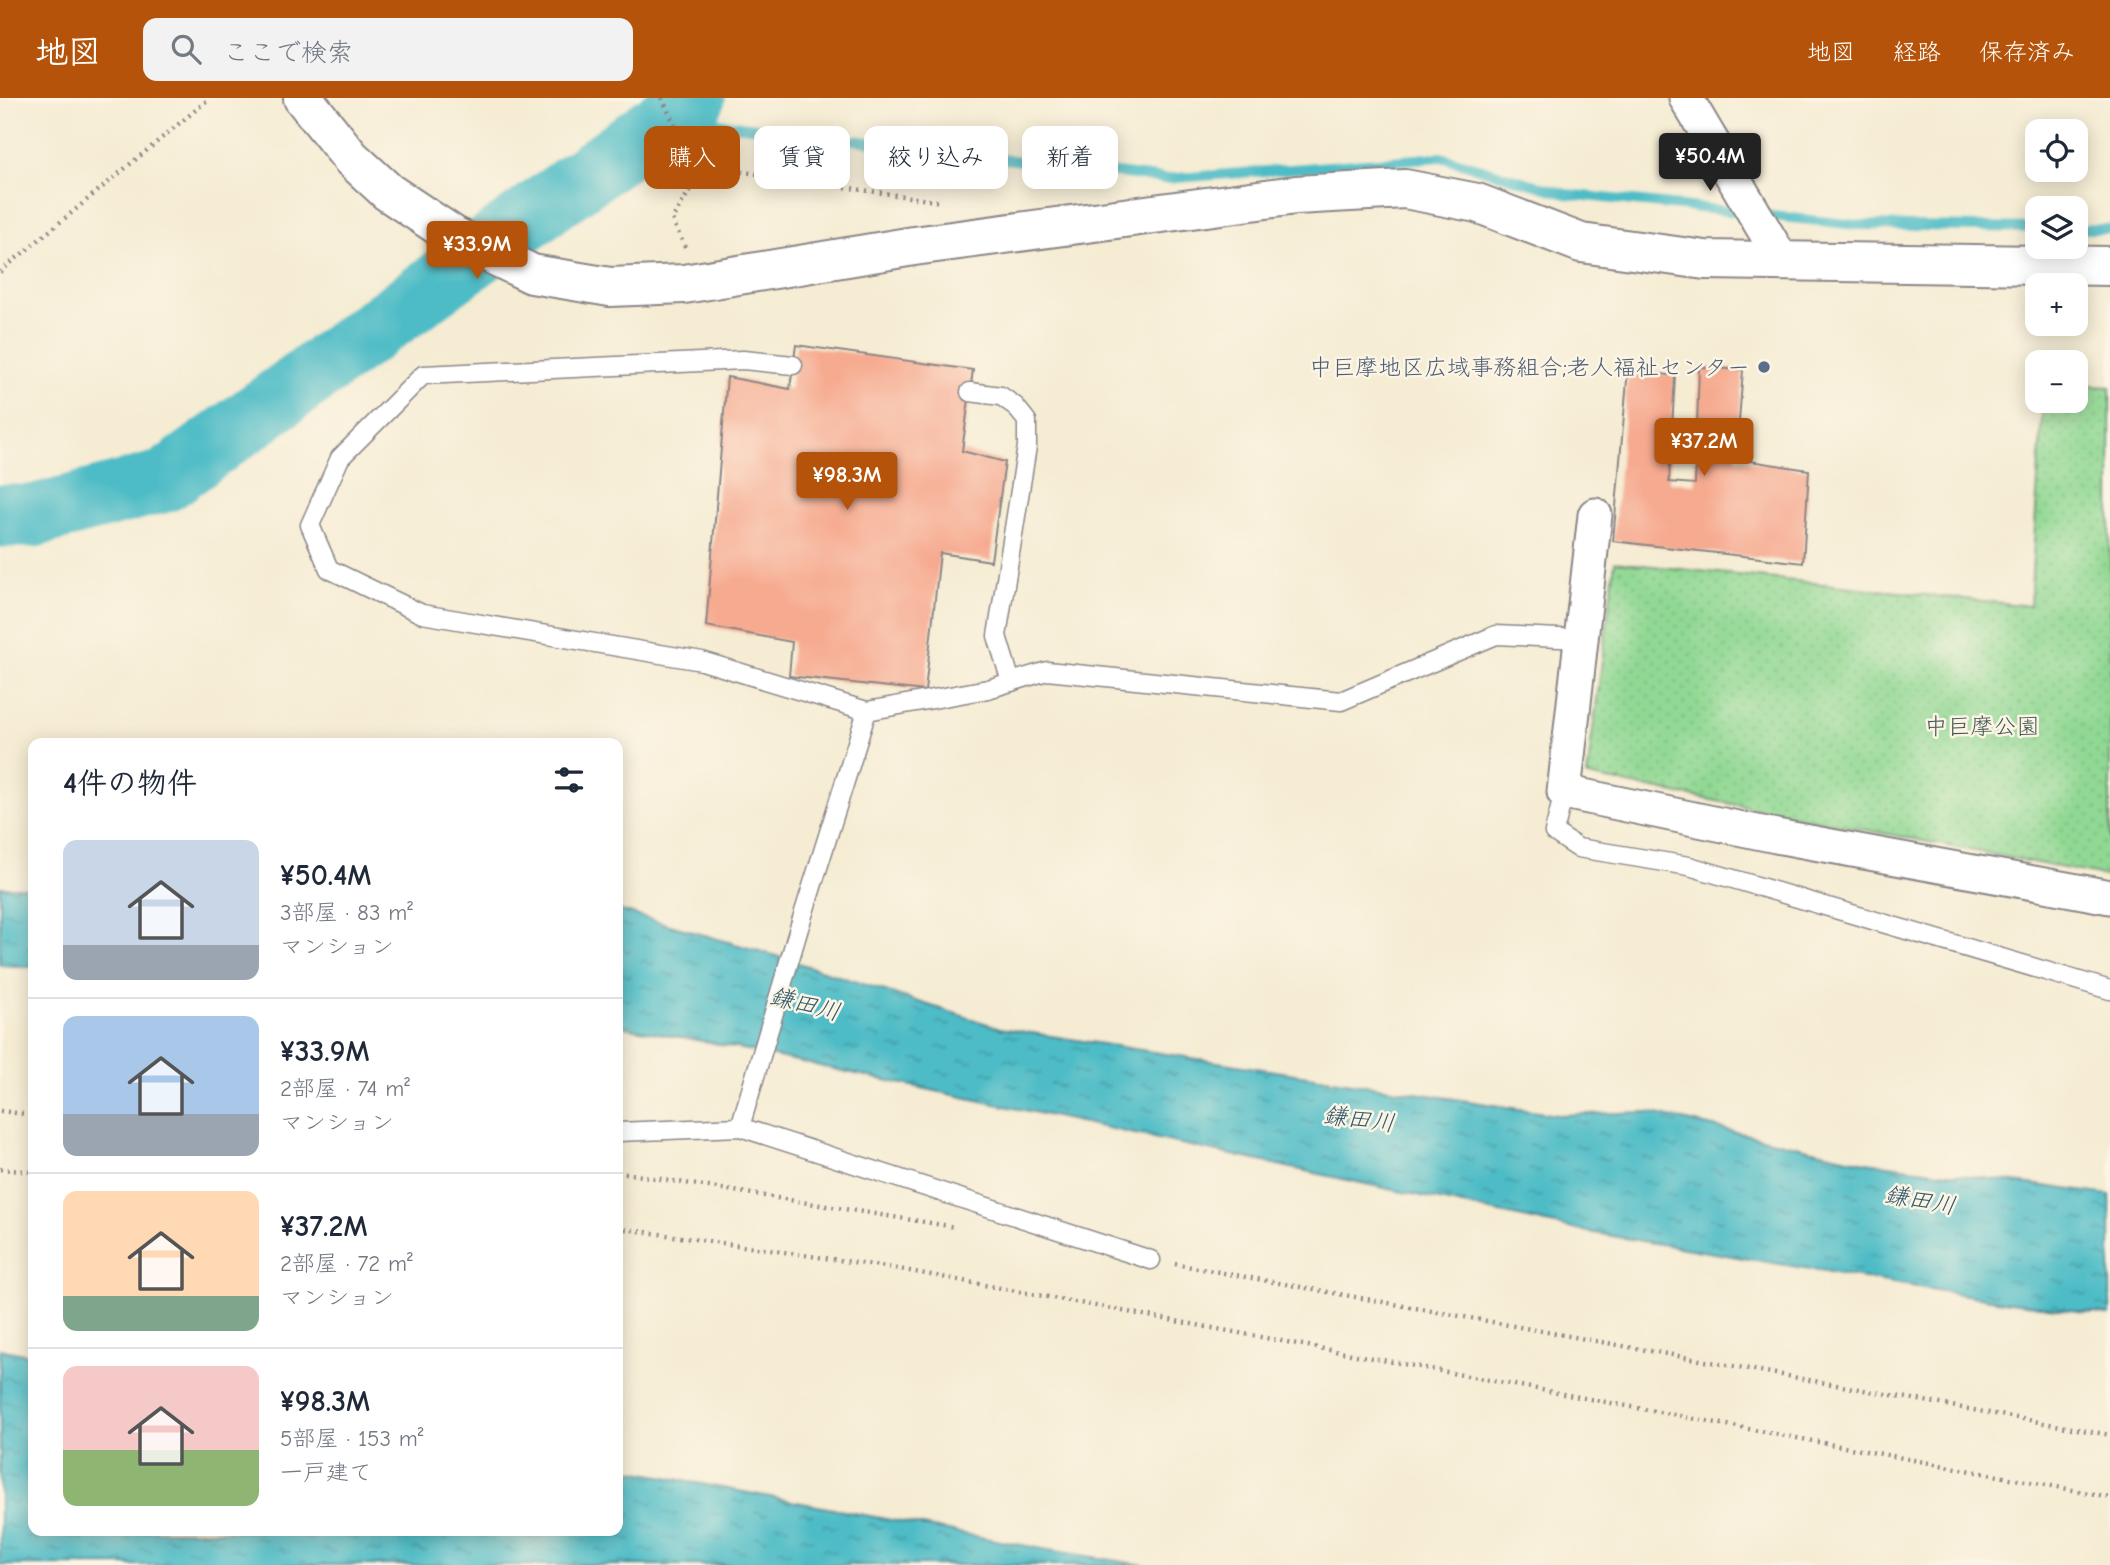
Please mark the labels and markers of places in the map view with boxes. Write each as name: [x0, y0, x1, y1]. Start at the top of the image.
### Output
pin: ¥50.4M: [1653, 134, 1767, 193]
pin: ¥33.9M: [420, 222, 534, 281]
place label: 中巨摩地区広域事務組合;老人福祉センター: [1309, 354, 1750, 381]
marker: 中巨摩地区広域事務組合;老人福祉センター: [1756, 359, 1772, 375]
pin: ¥37.2M: [1647, 418, 1761, 478]
pin: ¥98.3M: [790, 452, 904, 512]

